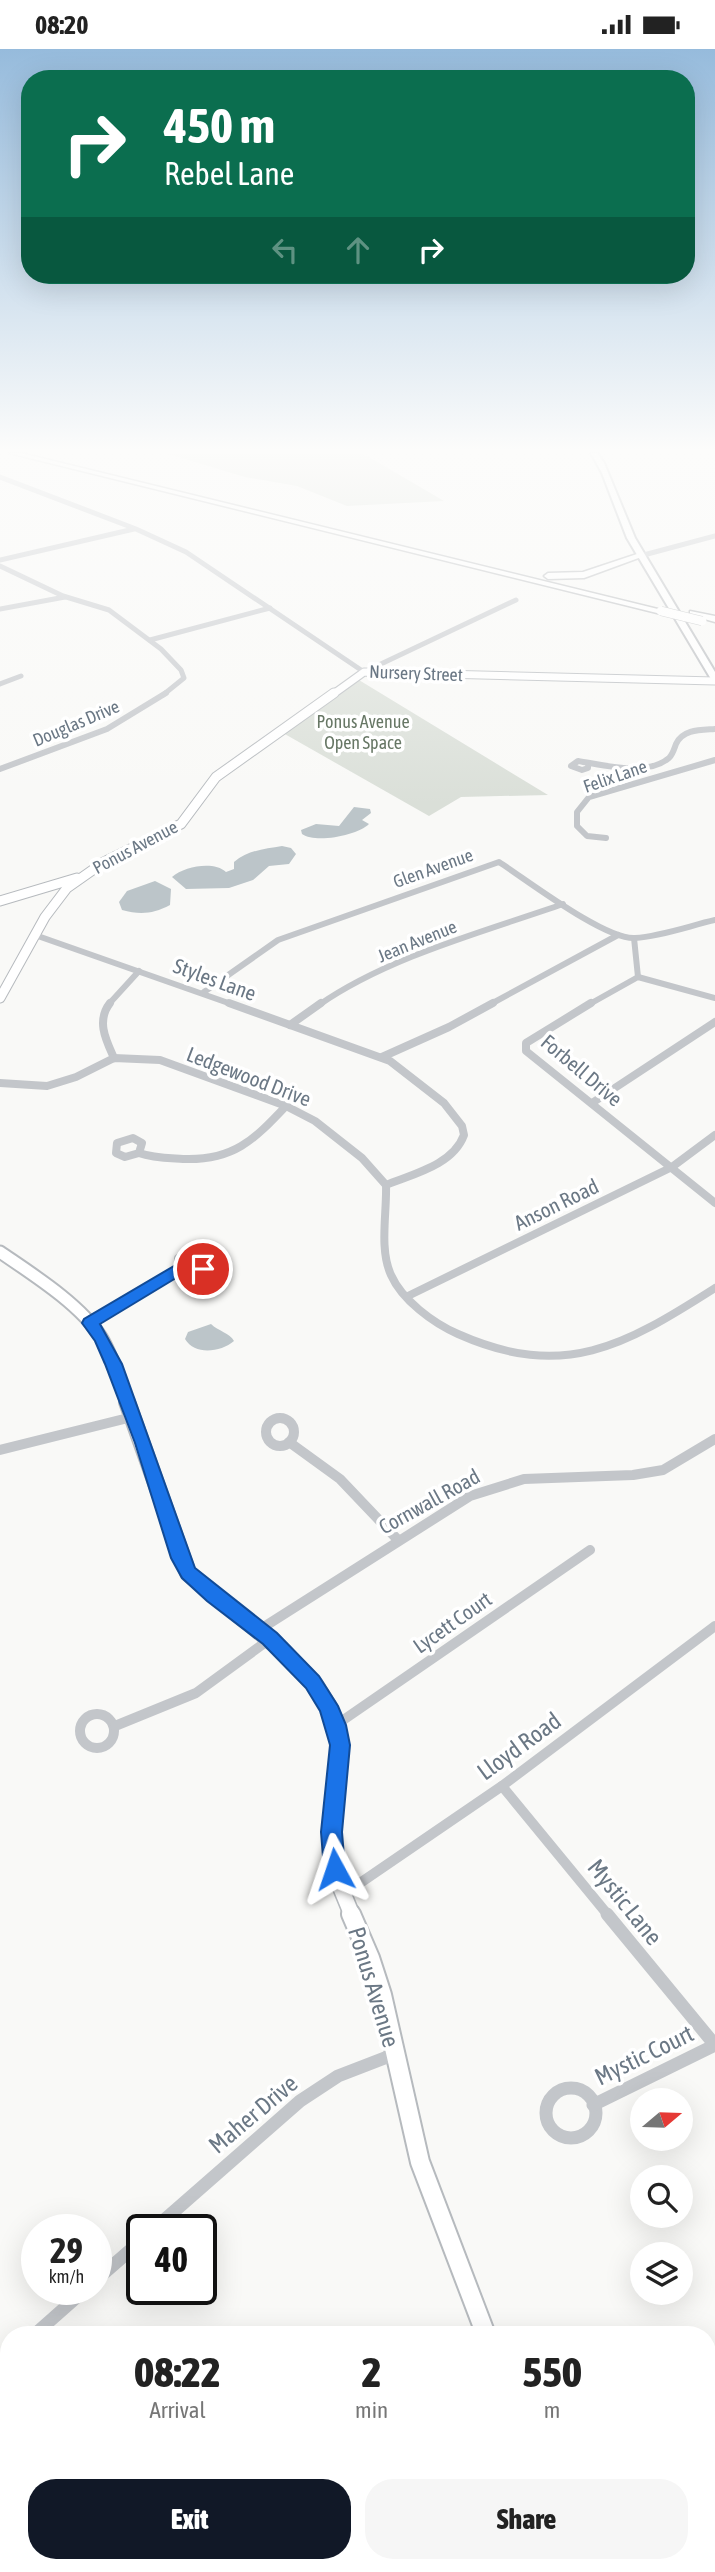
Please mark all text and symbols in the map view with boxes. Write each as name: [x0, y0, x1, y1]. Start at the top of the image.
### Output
text: 08:20: [35, 10, 89, 40]
text: 450 m: [164, 97, 275, 153]
icon: right: [49, 98, 140, 189]
text: Rebel Lane: [164, 155, 294, 192]
icon: left: [266, 231, 304, 269]
icon: ahead: [339, 231, 377, 269]
icon: right: [412, 231, 450, 269]
street label: Nursery Street: [369, 661, 463, 685]
street label: Douglas Drive: [30, 695, 122, 751]
park label: Ponus Avenue Open Space: [316, 711, 410, 753]
street label: Felix Lane: [580, 755, 650, 797]
street label: Ponus Avenue: [89, 816, 181, 878]
street label: Glen Avenue: [390, 844, 476, 892]
street label: Jean Avenue: [374, 916, 460, 966]
street label: Styles Lane: [170, 953, 260, 1005]
street label: Forbell Drive: [537, 1029, 627, 1111]
street label: Ledgewood Drive: [183, 1041, 315, 1111]
street label: Anson Road: [510, 1173, 602, 1235]
pin: [173, 1239, 233, 1299]
icon: arrive: [184, 1250, 222, 1288]
street label: Cornwall Road: [374, 1463, 484, 1539]
street label: Lycett Court: [408, 1586, 496, 1658]
street label: Lloyd Road: [472, 1707, 566, 1785]
position arrow: [298, 1832, 372, 1906]
street label: Mystic Lane: [582, 1854, 668, 1950]
street label: Ponus Avenue: [343, 1924, 405, 2050]
street label: Mystic Court: [590, 2019, 698, 2090]
street label: Maher Drive: [203, 2069, 303, 2159]
north arrow: [630, 2088, 693, 2151]
map controls: [630, 2088, 693, 2305]
button: search: [630, 2165, 693, 2228]
speed limit sign: 40: [126, 2214, 217, 2305]
text: 29: [50, 2230, 83, 2270]
button: layers: [630, 2242, 693, 2305]
text: km/h: [49, 2266, 84, 2287]
text: 08:22: [134, 2348, 221, 2396]
text: 2: [362, 2348, 381, 2396]
text: 550: [522, 2348, 582, 2396]
text: Arrival: [149, 2397, 206, 2423]
text: min: [355, 2397, 388, 2423]
text: m: [544, 2397, 560, 2423]
button: Exit: [28, 2479, 351, 2559]
button: Share: [365, 2479, 688, 2559]

